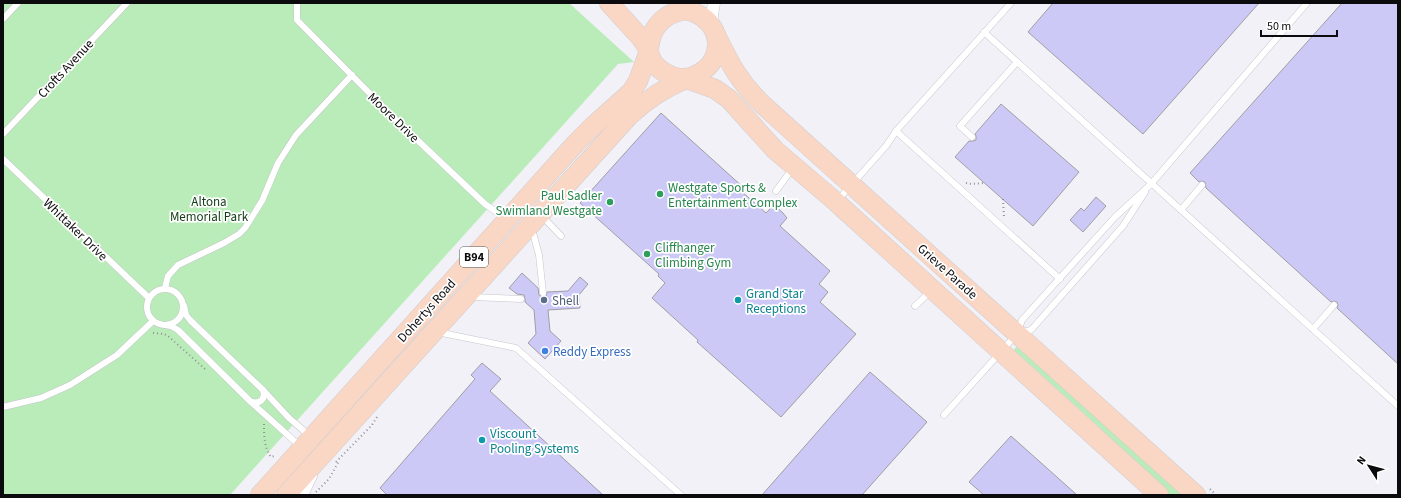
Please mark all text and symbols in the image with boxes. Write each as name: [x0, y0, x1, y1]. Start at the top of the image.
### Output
scale bar: [1261, 12, 1337, 38]
text: 50 m: [1267, 18, 1291, 35]
street label: Crofts Avenue: [34, 35, 98, 102]
street label: Moore Drive: [364, 89, 423, 147]
place label: Westgate Sports & Entertainment Complex: [668, 179, 798, 212]
place label: Paul Sadler Swimland Westgate: [495, 187, 602, 220]
marker: Westgate Sports & Entertainment Complex: [655, 189, 665, 199]
park label: Altona Memorial Park: [170, 193, 249, 226]
street label: Whittaker Drive: [39, 194, 111, 265]
marker: Paul Sadler Swimland Westgate: [605, 197, 615, 207]
place label: Cliffhanger Climbing Gym: [655, 239, 731, 272]
street label: Grieve Parade: [913, 240, 981, 304]
road number: B94: [460, 247, 488, 267]
marker: Cliffhanger Climbing Gym: [642, 249, 652, 259]
street label: Dohertys Road: [393, 275, 460, 346]
place label: Grand Star Receptions: [746, 285, 807, 318]
place label: Shell: [552, 292, 579, 310]
marker: Shell: [539, 295, 549, 305]
marker: Grand Star Receptions: [733, 295, 743, 305]
place label: Reddy Express: [553, 343, 632, 361]
marker: Reddy Express: [540, 346, 550, 356]
place label: Viscount Pooling Systems: [490, 425, 580, 458]
marker: Viscount Pooling Systems: [477, 435, 487, 445]
north arrow: [1349, 446, 1389, 486]
text: N: [1353, 453, 1370, 468]

